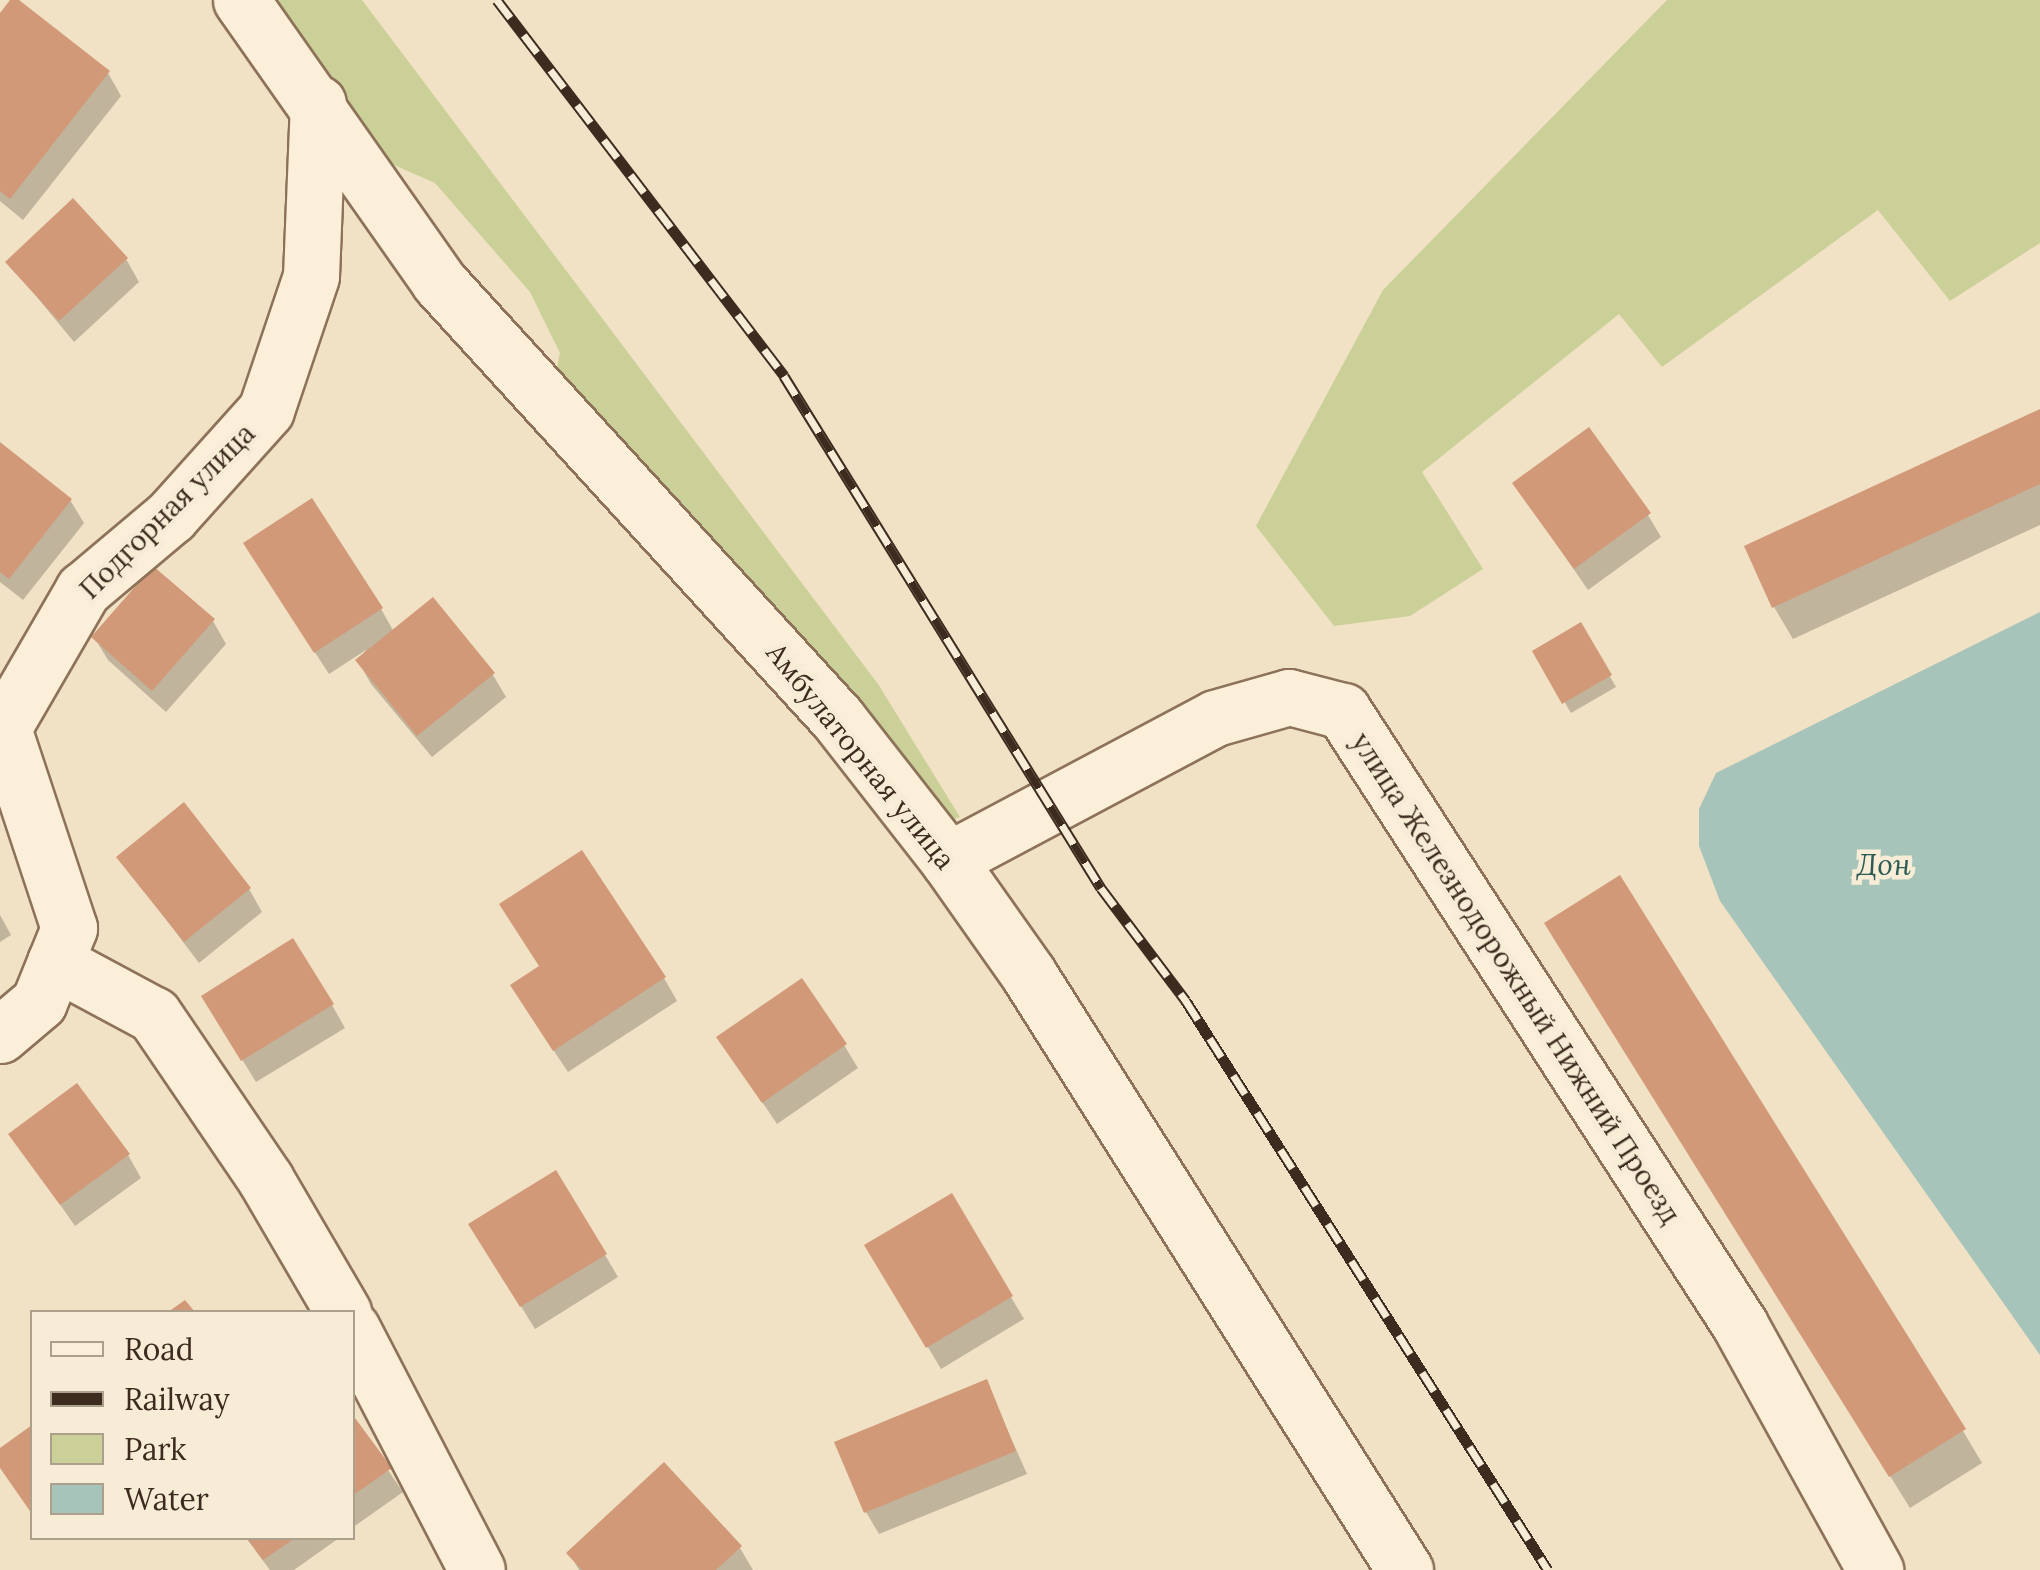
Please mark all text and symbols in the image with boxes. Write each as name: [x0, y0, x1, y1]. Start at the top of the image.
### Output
street label: Подгорная улица: [72, 416, 262, 606]
street label: Амбулаторная улица: [760, 636, 962, 876]
street label: улица Железнодорожный Нижний Проезд: [1344, 726, 1688, 1230]
water label: Дон: [1857, 846, 1911, 882]
legend: [30, 1310, 355, 1540]
text: Road: [124, 1330, 194, 1368]
text: Railway: [124, 1380, 230, 1418]
text: Park: [124, 1430, 186, 1468]
text: Water: [124, 1480, 209, 1518]

